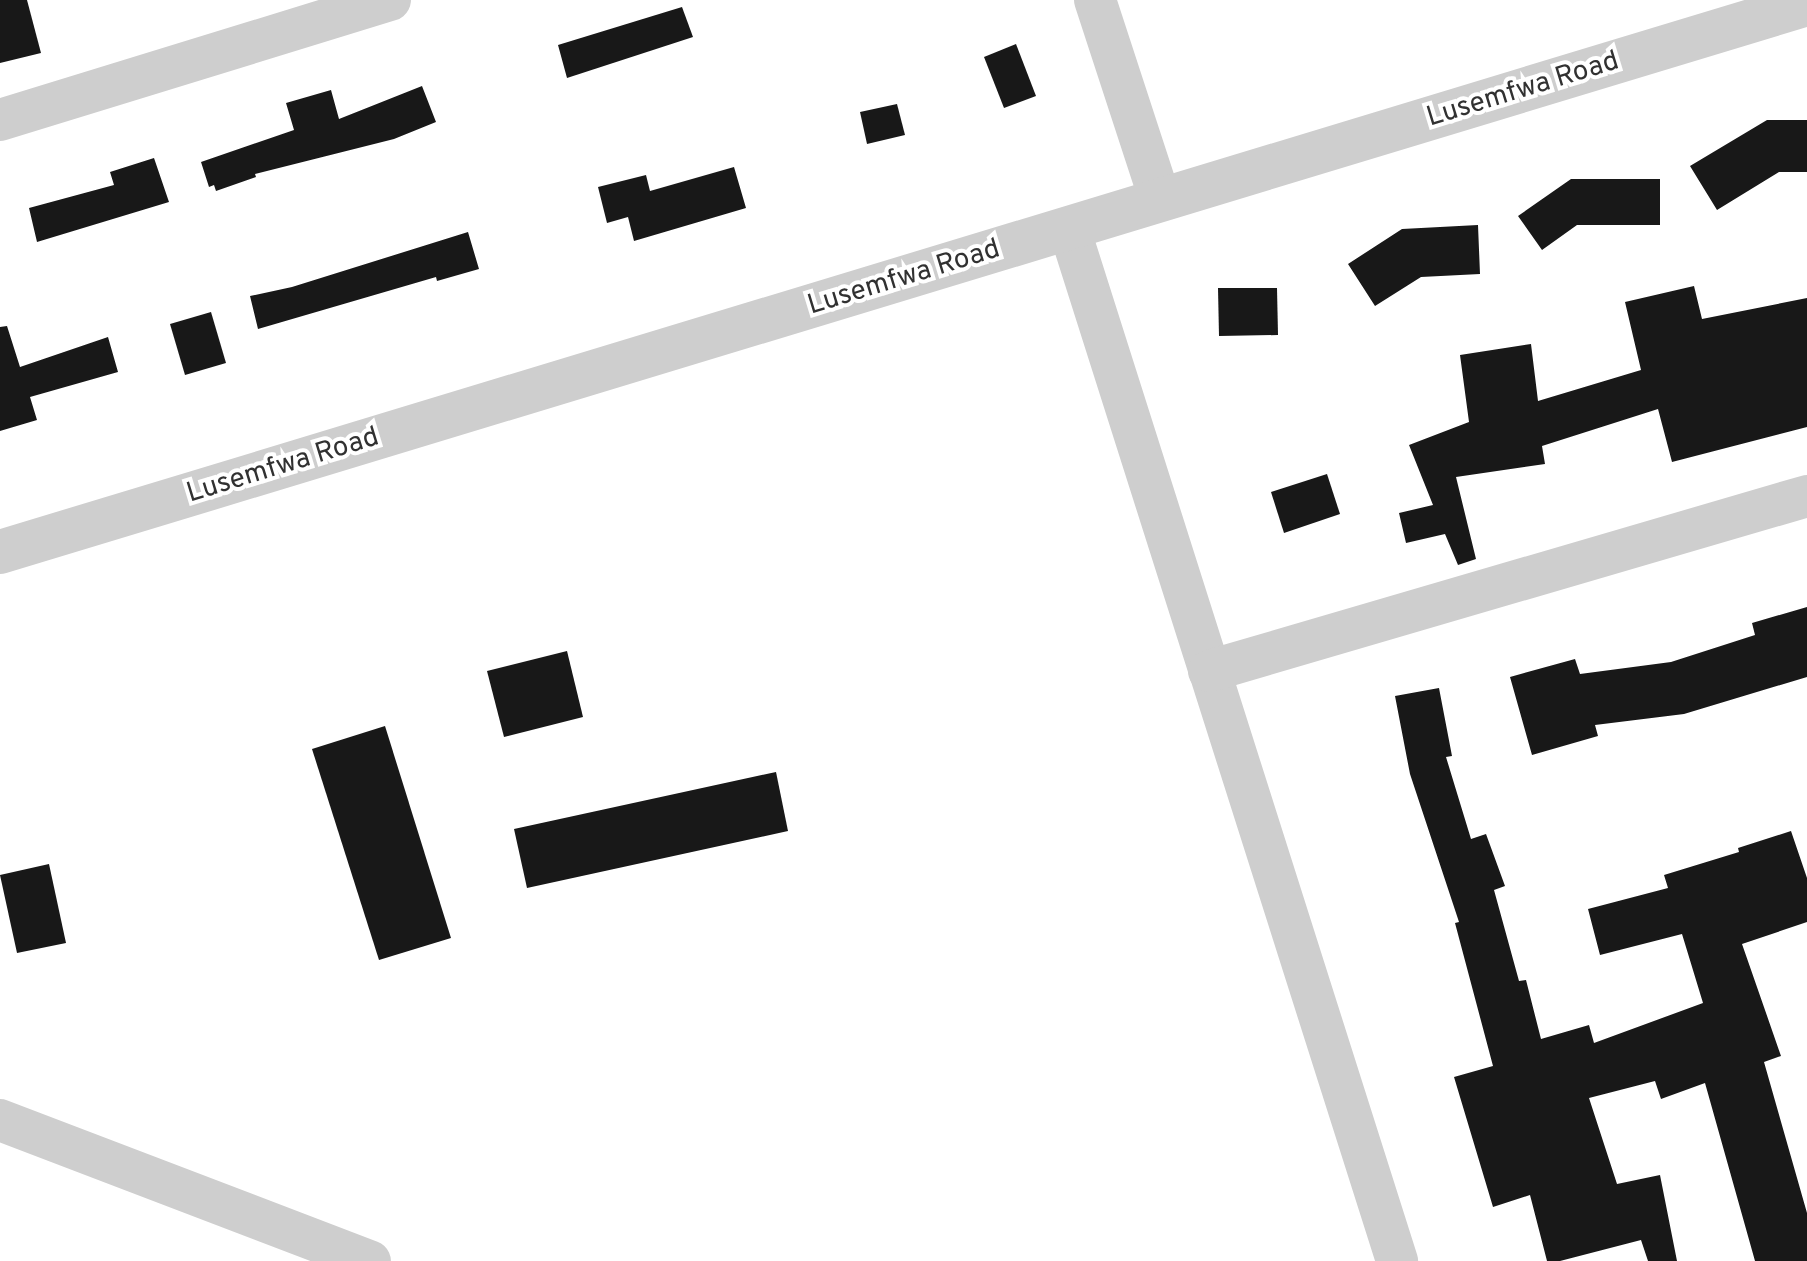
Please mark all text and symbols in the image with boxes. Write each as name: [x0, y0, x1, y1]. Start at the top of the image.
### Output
street label: Lusemfwa Road: [1423, 45, 1623, 135]
street label: Lusemfwa Road: [804, 233, 1004, 323]
street label: Lusemfwa Road: [183, 421, 383, 511]

